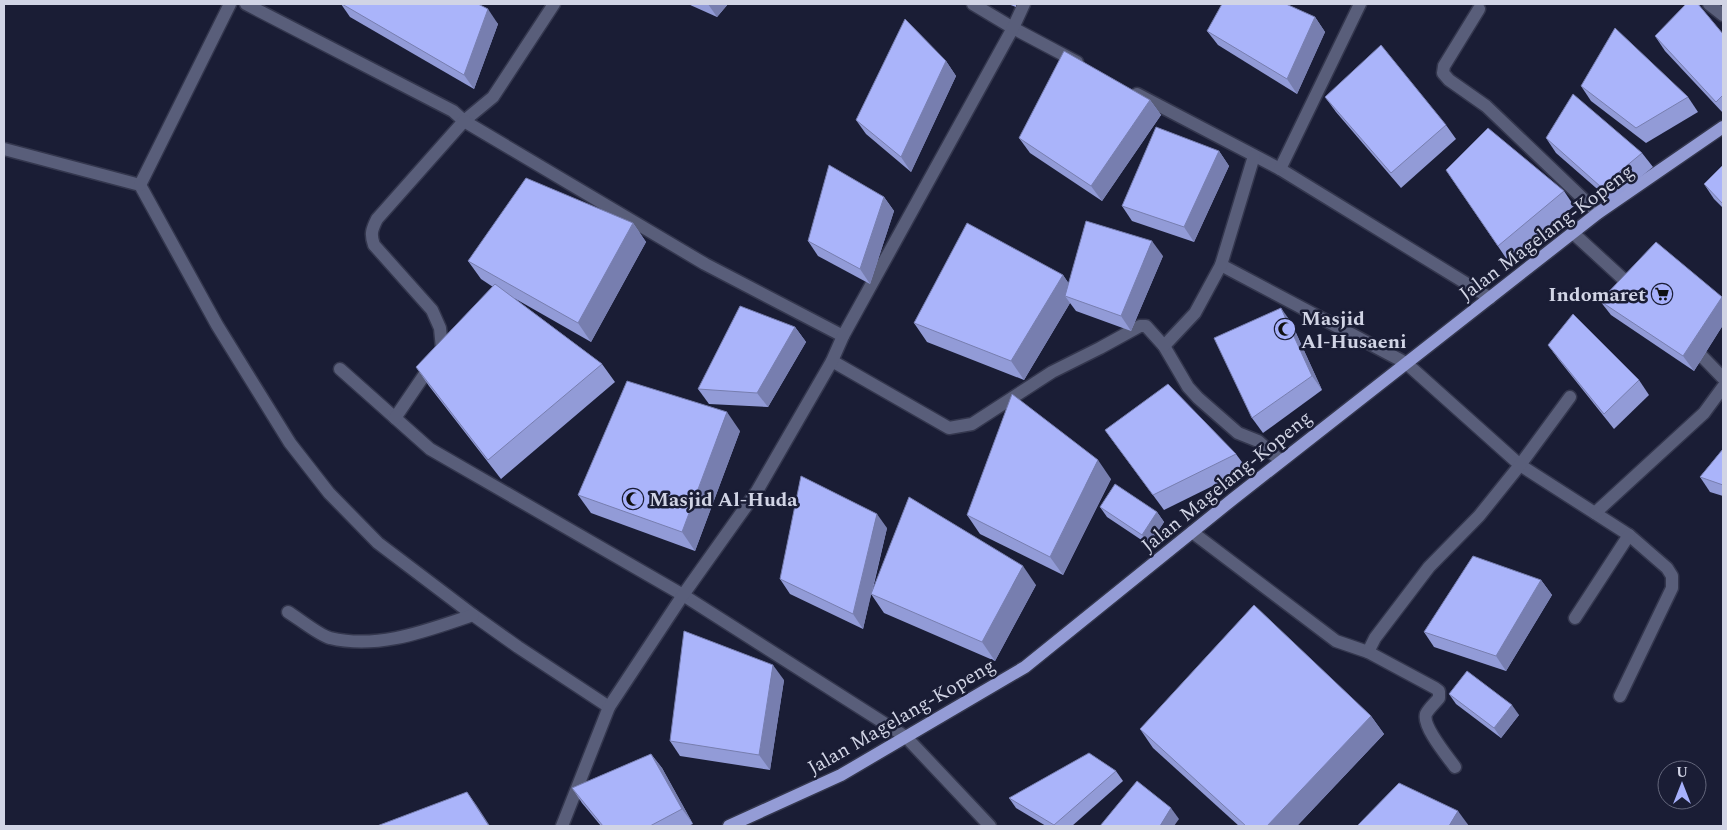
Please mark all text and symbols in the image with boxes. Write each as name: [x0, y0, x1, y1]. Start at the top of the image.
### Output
street label: Jalan Magelang-Kopeng: [1453, 157, 1640, 309]
place label: Indomaret: [1548, 280, 1646, 310]
supermarket icon: Indomaret: [1650, 282, 1674, 306]
place label: Masjid Al-Husaeni: [1301, 304, 1407, 357]
mosque icon: Masjid Al-Husaeni: [1273, 317, 1297, 341]
street label: Jalan Magelang-Kopeng: [1135, 403, 1319, 560]
place label: Masjid Al-Huda: [649, 485, 798, 515]
mosque icon: Masjid Al-Huda: [621, 487, 645, 511]
street label: Jalan Magelang-Kopeng: [802, 651, 1001, 783]
north arrow: [1657, 760, 1707, 810]
text: U: [1676, 762, 1688, 783]

